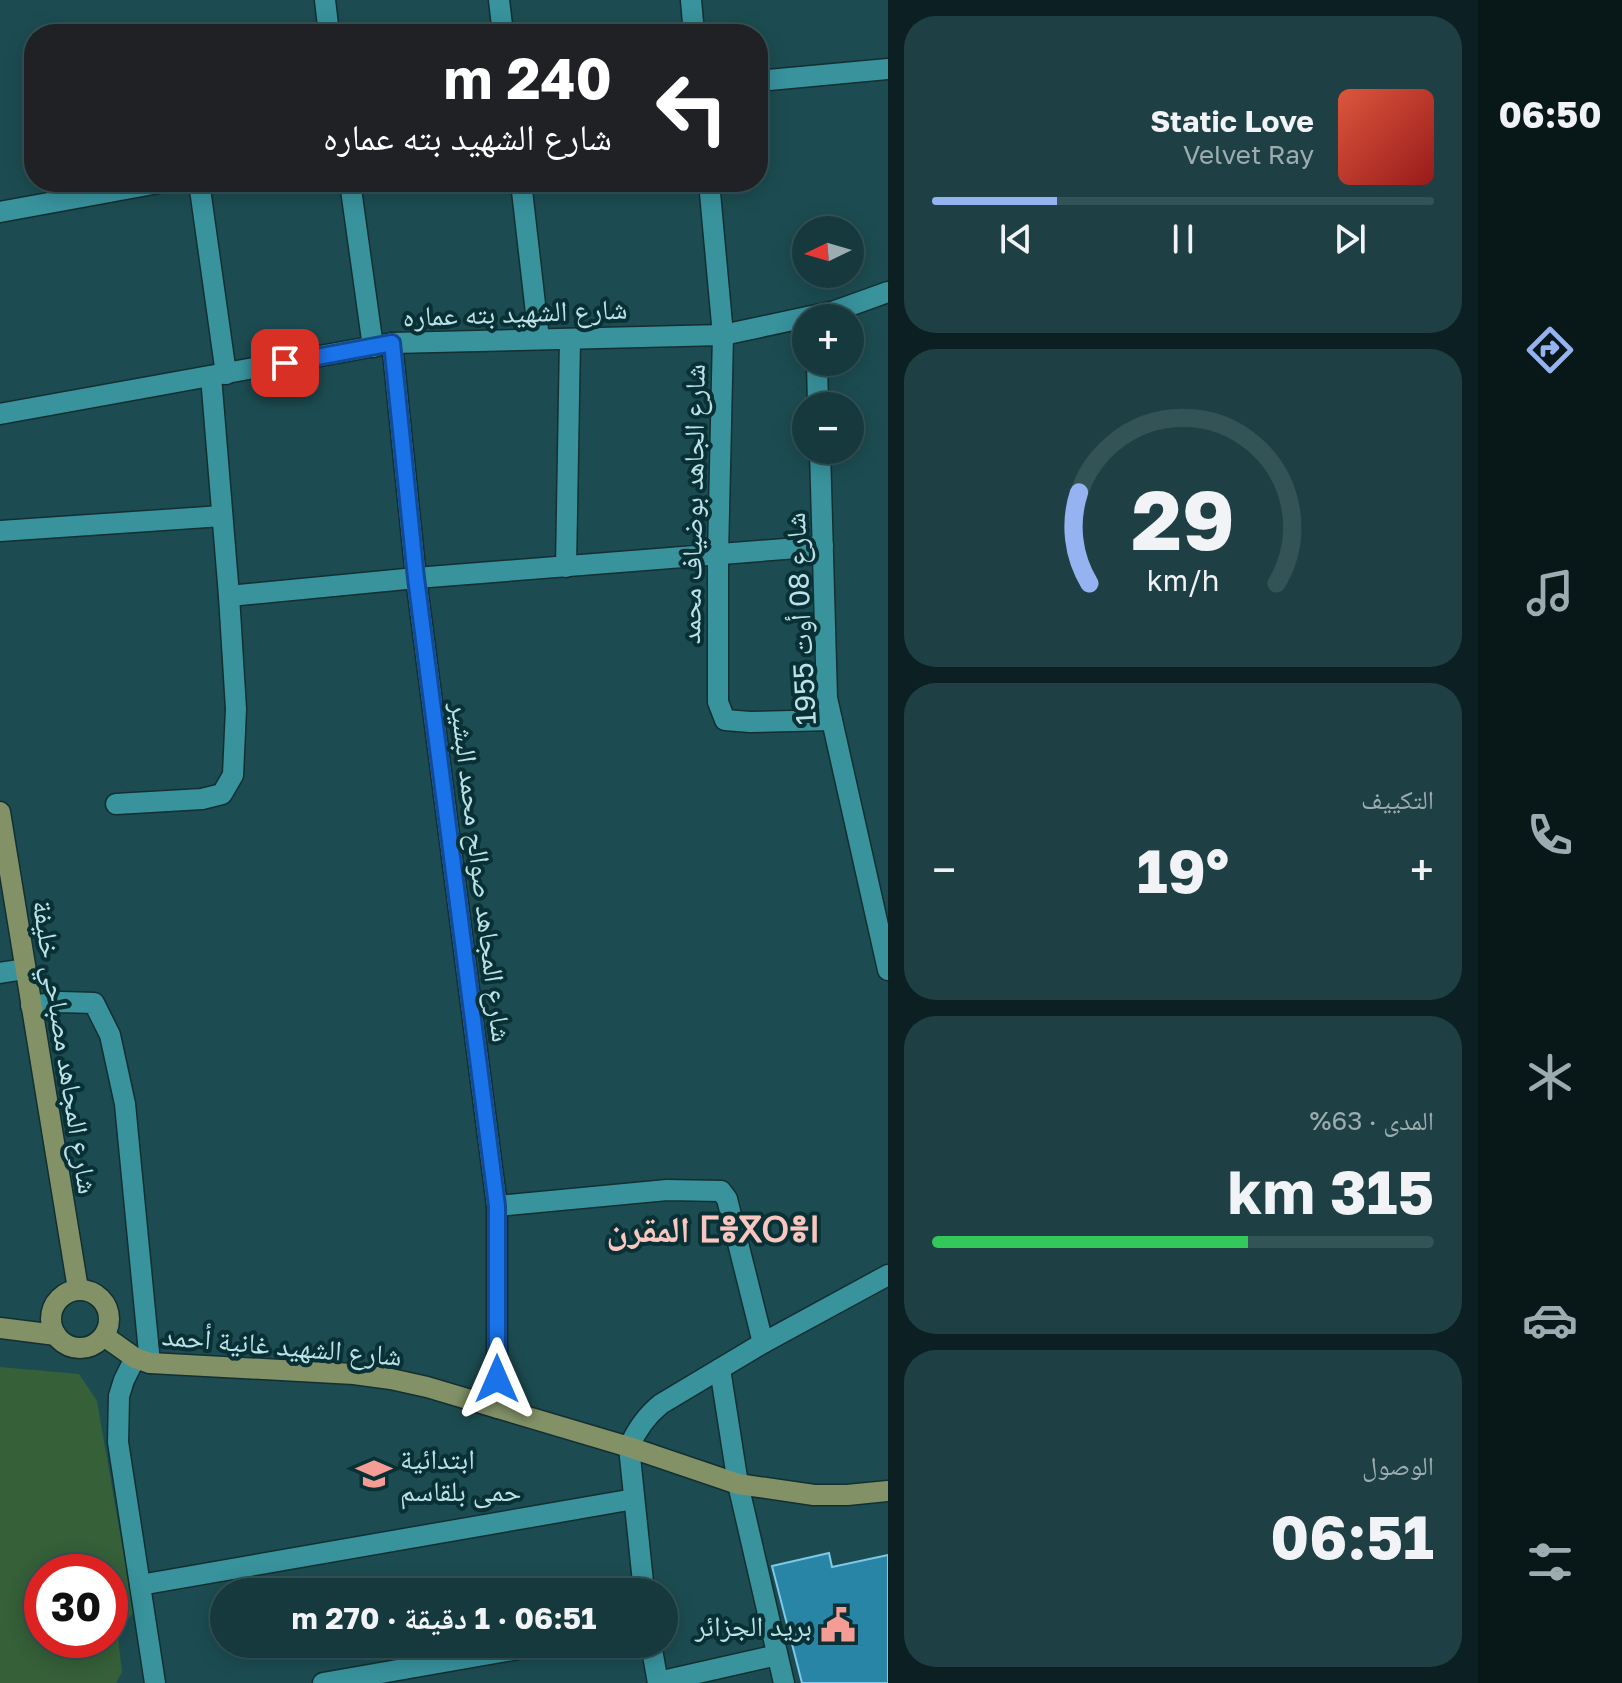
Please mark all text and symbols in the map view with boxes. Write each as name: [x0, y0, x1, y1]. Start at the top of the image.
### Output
text: 240 m: [443, 44, 612, 111]
icon: left: [640, 56, 744, 160]
text: 06:50: [1498, 93, 1602, 136]
text: Static Love: [1150, 103, 1314, 139]
text: شارع الشهيد بته عماره: [323, 115, 612, 158]
text: Velvet Ray: [1183, 139, 1314, 170]
north arrow: [792, 216, 864, 288]
map controls: [792, 216, 864, 464]
icon: previous: [994, 217, 1038, 261]
icon: pause: [1161, 217, 1205, 261]
icon: next: [1328, 217, 1372, 261]
street label: شارع الشهيد بته عماره: [402, 292, 628, 334]
button: +: [792, 304, 864, 376]
icon: directions: [1522, 322, 1578, 378]
pin: [251, 329, 319, 397]
icon: arrive: [263, 341, 307, 385]
street label: شارع الجاهد بوضياف محمد: [673, 364, 713, 644]
button: −: [792, 392, 864, 464]
text: 29: [1131, 468, 1235, 568]
street label: شارع 08 أوت 1955: [778, 512, 824, 726]
text: km/h: [1147, 563, 1219, 597]
icon: music: [1522, 565, 1578, 621]
street label: شارع المجاهد صوالح محمد البشير: [443, 699, 519, 1044]
text: التكييف: [1361, 784, 1434, 815]
icon: phone: [1522, 807, 1578, 863]
text: 19°: [1137, 834, 1229, 906]
text: −: [932, 843, 956, 896]
text: +: [1410, 843, 1434, 896]
street label: شارع المجاهد مصباحي خليفة: [19, 898, 106, 1197]
icon: climate: [1522, 1049, 1578, 1105]
text: المدى · 63%: [1310, 1105, 1434, 1136]
text: 315 km: [1228, 1155, 1434, 1227]
district label: المقرن ⵎⴻⴳⵔⴻⵏ: [606, 1207, 820, 1251]
icon: car: [1522, 1292, 1578, 1348]
street label: شارع الشهيد غانية أحمد: [161, 1318, 403, 1374]
position arrow: [455, 1337, 539, 1421]
place label: ابتدائية حمى بلقاسم: [400, 1442, 521, 1510]
text: الوصول: [1362, 1450, 1434, 1481]
school or university icon: ابتدائية حمى بلقاسم: [355, 1455, 393, 1493]
text: 06:51: [1270, 1500, 1434, 1572]
icon: filters: [1522, 1534, 1578, 1590]
speed limit sign: 30: [24, 1554, 128, 1658]
text: 06:51 · 1 دقيقة · 270 m: [292, 1600, 596, 1636]
public building icon: بريد الجزائر: [819, 1606, 857, 1644]
place label: بريد الجزائر: [694, 1609, 812, 1642]

